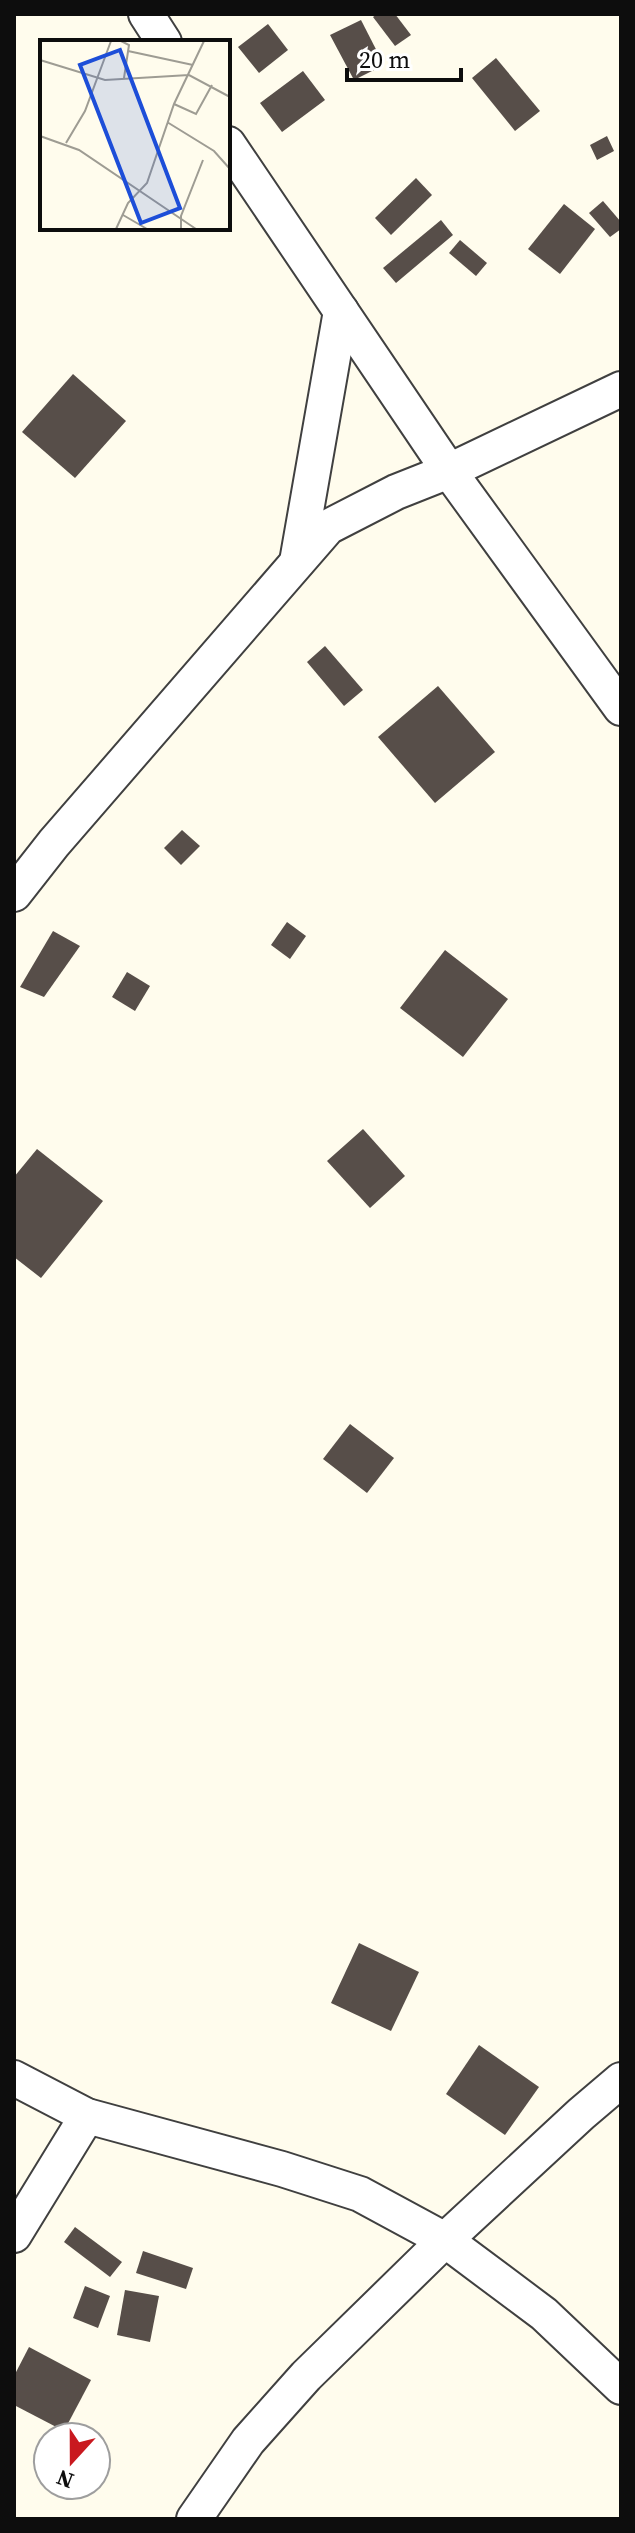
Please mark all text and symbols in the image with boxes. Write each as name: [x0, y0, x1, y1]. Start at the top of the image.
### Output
scale bar: [347, 32, 461, 82]
inset map: [40, 40, 230, 230]
text: 20 m: [359, 43, 410, 76]
north arrow: [32, 2421, 112, 2501]
text: N: [52, 2463, 78, 2497]

